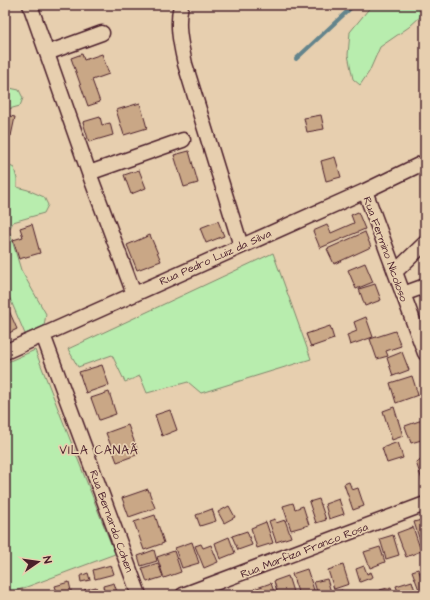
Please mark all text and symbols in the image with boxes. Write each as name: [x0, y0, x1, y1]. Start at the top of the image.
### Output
street label: Rua Fermino Nicoloso: [360, 195, 412, 305]
street label: Rua Pedro Luiz da Silva: [157, 226, 274, 289]
district label: VILA CANAÃ: [59, 442, 139, 459]
street label: Rua Bernardo Cohen: [86, 468, 137, 575]
street label: Rua Marfiza Franco Rosa: [238, 519, 370, 582]
north arrow: [18, 542, 58, 582]
text: N: [39, 555, 55, 565]

